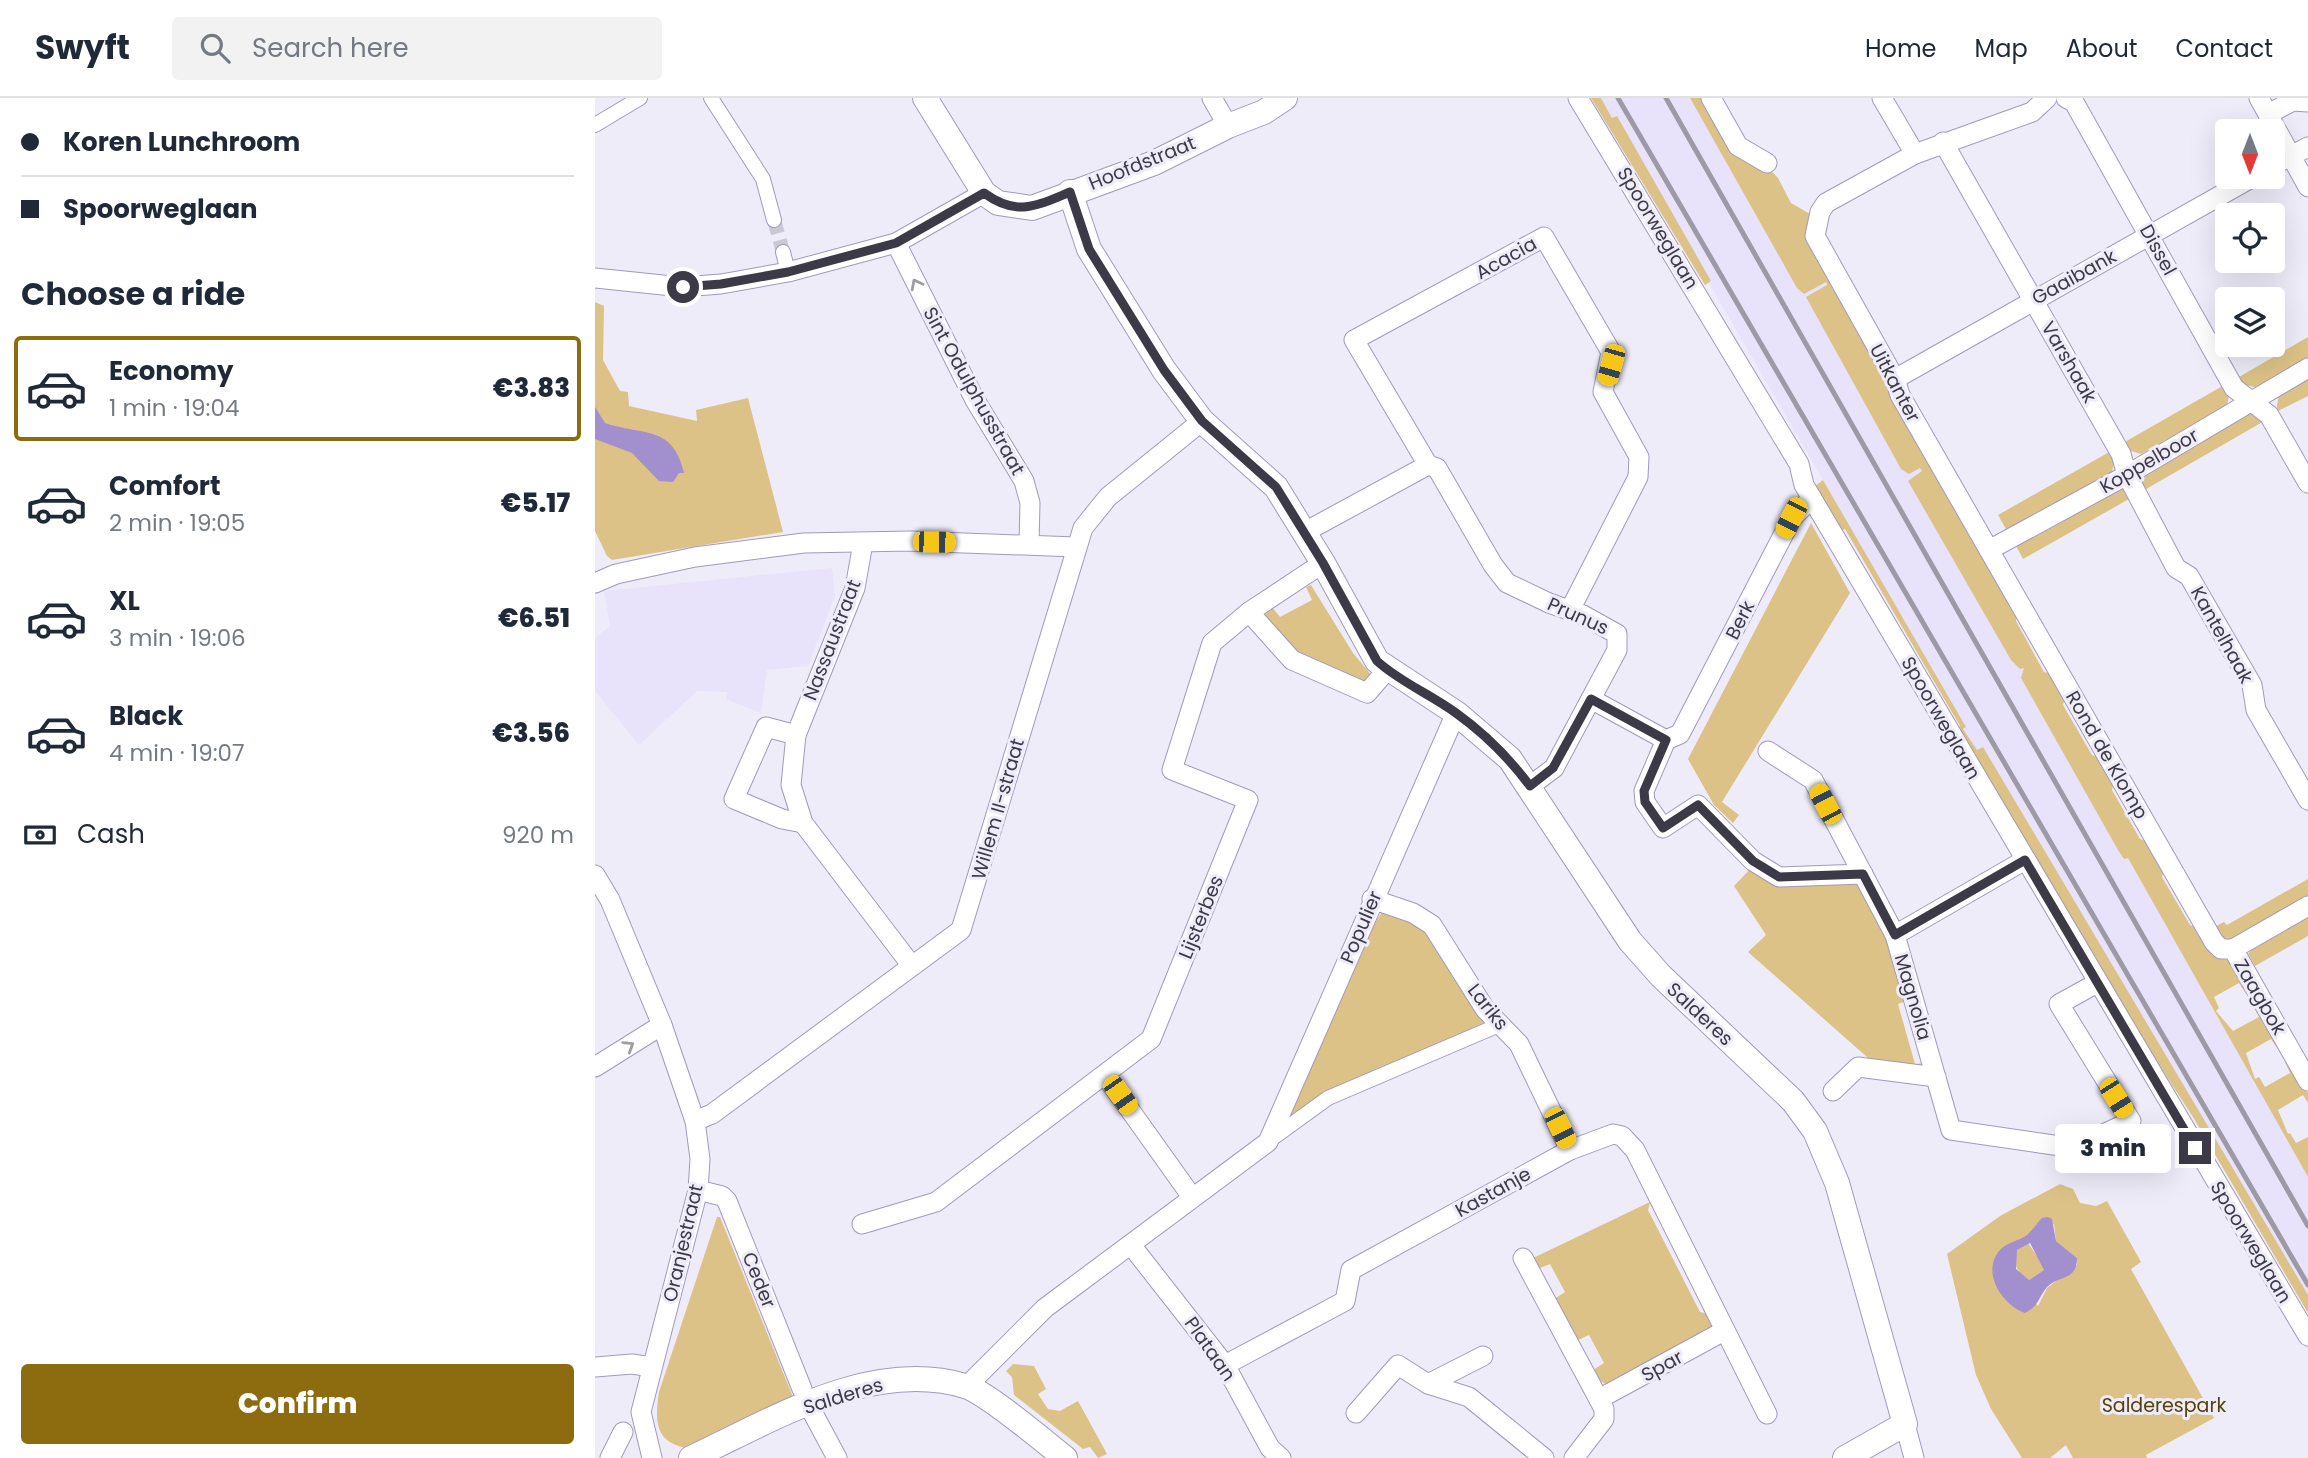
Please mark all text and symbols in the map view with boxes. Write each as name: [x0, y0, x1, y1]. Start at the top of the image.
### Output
search box: [172, 17, 662, 80]
text: Swyft: [35, 24, 130, 71]
icon: search: [196, 29, 234, 67]
text: Search here: [252, 30, 409, 66]
text: Home: [1865, 32, 1937, 65]
text: Map: [1975, 32, 2028, 65]
text: About: [2066, 32, 2137, 65]
text: Contact: [2175, 32, 2273, 65]
north arrow: [2215, 119, 2285, 189]
map controls: [2215, 119, 2285, 357]
text: Koren Lunchroom: [63, 124, 300, 160]
street label: Hoofdstraat: [1085, 129, 1200, 197]
street label: Spoorweglaan: [1611, 162, 1705, 294]
text: Spoorweglaan: [63, 191, 258, 227]
button: locate: [2215, 203, 2285, 273]
street label: Dissel: [2133, 220, 2183, 280]
street label: Acacia: [1470, 230, 1542, 286]
street label: Gaaibank: [2027, 243, 2121, 311]
text: Choose a ride: [21, 271, 245, 316]
route start: [667, 271, 699, 303]
one-way arrow: [911, 279, 925, 291]
button: layers: [2215, 287, 2285, 357]
street label: Sint Odulphusstraat: [917, 302, 1031, 480]
street label: Varshaak: [2035, 316, 2103, 408]
street label: Uitkanter: [1863, 339, 1927, 427]
car: [1596, 342, 1627, 388]
text: Economy: [109, 353, 233, 389]
icon: car: [25, 357, 88, 420]
text: €3.83: [493, 370, 570, 406]
text: 1 min · 19:04: [109, 392, 239, 424]
street label: Koppelboor: [2095, 422, 2203, 500]
text: Comfort: [109, 468, 221, 504]
icon: car: [25, 472, 88, 535]
text: €5.17: [501, 485, 570, 521]
car: [1773, 495, 1810, 541]
text: 2 min · 19:05: [109, 507, 245, 539]
car: [913, 531, 956, 553]
street label: Nassaustraat: [797, 576, 867, 704]
street label: Kantelhaak: [2184, 581, 2260, 689]
text: XL: [109, 583, 140, 619]
icon: car: [25, 587, 88, 650]
street label: Prunus: [1543, 591, 1613, 641]
street label: Berk: [1719, 596, 1761, 644]
text: €6.51: [498, 600, 570, 636]
text: 3 min · 19:06: [109, 622, 246, 654]
street label: Spoorweglaan: [1895, 651, 1987, 785]
street label: Rond de Klomp: [2059, 686, 2155, 824]
text: Black: [109, 698, 183, 734]
icon: car: [25, 702, 88, 765]
text: €3.56: [492, 715, 570, 751]
street label: Willem II-straat: [965, 735, 1031, 883]
text: 4 min · 19:07: [109, 737, 245, 769]
car: [1806, 781, 1845, 827]
icon: cash: [21, 816, 59, 854]
text: Cash: [77, 816, 145, 852]
text: 920 m: [502, 819, 574, 851]
street label: Lijsterbes: [1172, 871, 1230, 963]
street label: Populier: [1334, 887, 1388, 967]
street label: Magnolia: [1888, 951, 1938, 1043]
street label: Zaagbok: [2227, 954, 2293, 1040]
street label: Salderes: [1661, 976, 1739, 1052]
street label: Lariks: [1461, 978, 1515, 1036]
one-way arrow: [621, 1041, 634, 1054]
car: [1100, 1072, 1141, 1118]
car: [2096, 1075, 2137, 1121]
car: [1542, 1105, 1579, 1151]
callout: 3 min: [2055, 1124, 2171, 1172]
text: 3 min: [2080, 1132, 2146, 1164]
route end: [2179, 1132, 2211, 1164]
street label: Kastanje: [1450, 1160, 1536, 1224]
street label: Spoorweglaan: [2204, 1176, 2298, 1308]
street label: Oranjestraat: [656, 1181, 710, 1305]
street label: Ceder: [736, 1248, 782, 1312]
street label: Plataan: [1178, 1311, 1242, 1387]
street label: Spar: [1636, 1344, 1688, 1388]
button: Confirm: [21, 1364, 574, 1444]
street label: Salderes: [800, 1371, 886, 1421]
park label: Salderespark: [2102, 1392, 2227, 1419]

